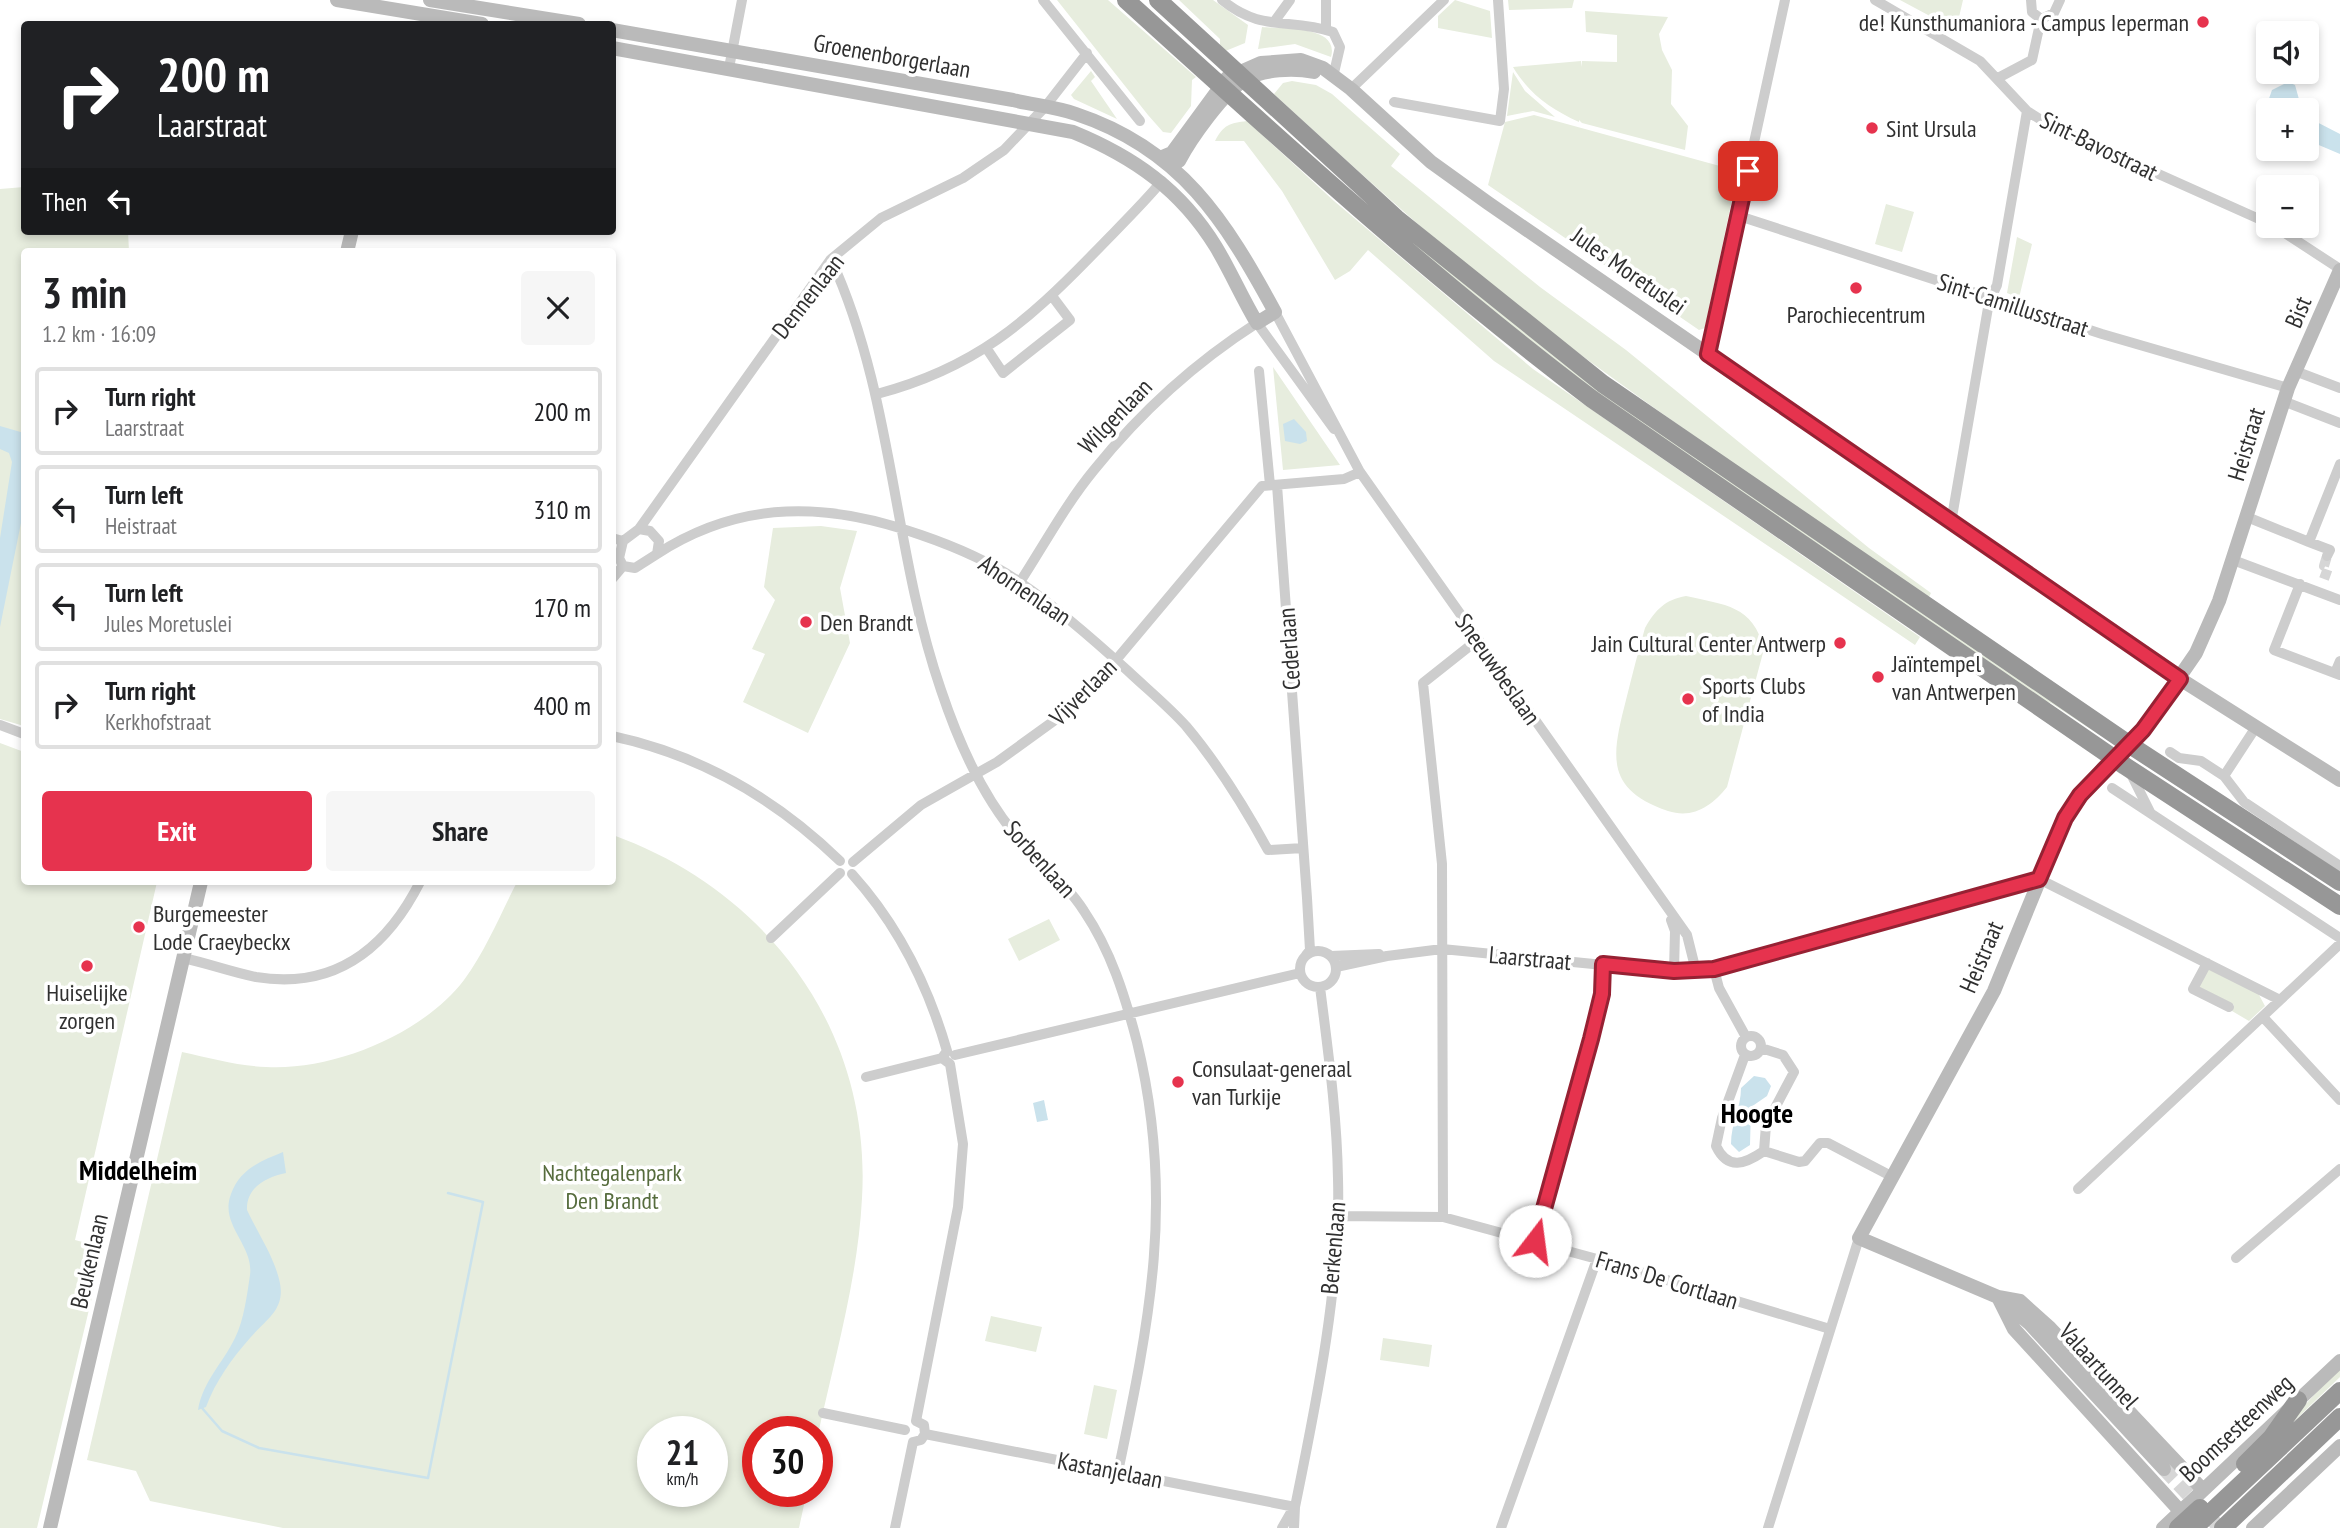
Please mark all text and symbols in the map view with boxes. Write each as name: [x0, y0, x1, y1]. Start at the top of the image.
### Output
place label: de! Kunsthumaniora - Campus Ieperman: [1859, 7, 2189, 38]
marker: de! Kunsthumaniora - Campus Ieperman: [2195, 14, 2211, 30]
map controls: [2256, 21, 2319, 238]
button: sound: [2256, 21, 2319, 84]
street label: Groenenborgerlaan: [811, 27, 973, 85]
text: 200 m: [157, 42, 270, 106]
icon: right: [42, 49, 133, 140]
button: +: [2256, 98, 2319, 161]
text: Laarstraat: [157, 104, 267, 146]
street label: Sint-Bavostraat: [2035, 104, 2163, 188]
place label: Sint Ursula: [1886, 113, 1977, 144]
marker: Sint Ursula: [1864, 120, 1880, 136]
pin: [1718, 141, 1778, 201]
icon: arrive: [1729, 152, 1767, 190]
button: −: [2256, 175, 2319, 238]
icon: left: [101, 182, 139, 220]
text: Then: [42, 185, 87, 218]
street label: Jules Moretuslei: [1565, 220, 1692, 322]
street label: Dennenlaan: [765, 247, 851, 345]
text: 3 min: [42, 265, 127, 320]
street label: Sint-Camillusstraat: [1934, 266, 2093, 344]
button: close: [521, 271, 595, 345]
marker: Parochiecentrum: [1848, 280, 1864, 296]
street label: Bist: [2278, 291, 2319, 332]
place label: Parochiecentrum: [1787, 299, 1925, 330]
text: 1.2 km · 16:09: [42, 319, 156, 348]
street label: Wilgenlaan: [1072, 372, 1158, 460]
text: Turn right: [105, 380, 196, 413]
icon: right: [46, 392, 84, 430]
text: 200 m: [533, 395, 591, 428]
street label: Heistraat: [2220, 403, 2272, 484]
text: Laarstraat: [105, 413, 184, 442]
text: Turn left: [105, 478, 183, 511]
icon: left: [46, 490, 84, 528]
text: 310 m: [533, 493, 591, 526]
text: Heistraat: [105, 511, 177, 540]
street label: Ahornenlaan: [973, 548, 1077, 632]
text: Turn left: [105, 576, 183, 609]
icon: left: [46, 588, 84, 626]
text: 170 m: [533, 591, 591, 624]
place label: Den Brandt: [820, 607, 914, 638]
street label: Cederlaan: [1271, 607, 1307, 691]
street label: Sneeuwbeslaan: [1448, 607, 1548, 731]
text: Jules Moretuslei: [105, 609, 232, 638]
marker: Den Brandt: [798, 614, 814, 630]
place label: Jain Cultural Center Antwerp: [1591, 628, 1826, 659]
marker: Jain Cultural Center Antwerp: [1832, 635, 1848, 651]
place label: Jaïntempel van Antwerpen: [1891, 648, 2016, 707]
street label: Vijverlaan: [1042, 652, 1123, 733]
marker: Jaïntempel van Antwerpen: [1870, 669, 1886, 685]
place label: Sports Clubs of India: [1702, 670, 1806, 729]
text: Turn right: [105, 674, 196, 707]
icon: right: [46, 686, 84, 724]
text: 400 m: [533, 689, 591, 722]
marker: Sports Clubs of India: [1680, 691, 1696, 707]
text: Kerkhofstraat: [105, 707, 211, 736]
button: Exit: [42, 791, 312, 871]
button: Share: [326, 791, 595, 871]
street label: Sorbenlaan: [997, 814, 1083, 904]
place label: Burgemeester Lode Craeybeckx: [153, 898, 291, 957]
street label: Heistraat: [1952, 916, 2010, 998]
marker: Burgemeester Lode Craeybeckx: [131, 919, 147, 935]
street label: Laarstraat: [1488, 939, 1573, 977]
marker: Huiselijke zorgen: [79, 958, 95, 974]
place label: Huiselijke zorgen: [46, 977, 128, 1036]
place label: Consulaat-generaal van Turkije: [1192, 1053, 1352, 1112]
marker: Consulaat-generaal van Turkije: [1170, 1074, 1186, 1090]
district label: Hoogte: [1721, 1094, 1793, 1131]
district label: Middelheim: [79, 1151, 197, 1188]
park label: Nachtegalenpark Den Brandt: [542, 1157, 683, 1216]
street label: Berkenlaan: [1314, 1201, 1352, 1295]
position arrow: [1498, 1204, 1572, 1278]
street label: Beukenlaan: [63, 1211, 115, 1311]
street label: Frans De Cortlaan: [1592, 1244, 1742, 1316]
street label: Valaartunnel: [2052, 1316, 2146, 1416]
street label: Boomsesteenweg: [2173, 1367, 2299, 1489]
speed limit sign: 30: [742, 1416, 833, 1507]
text: 21: [666, 1429, 699, 1475]
street label: Kastanjelaan: [1055, 1445, 1165, 1495]
text: km/h: [667, 1467, 698, 1490]

